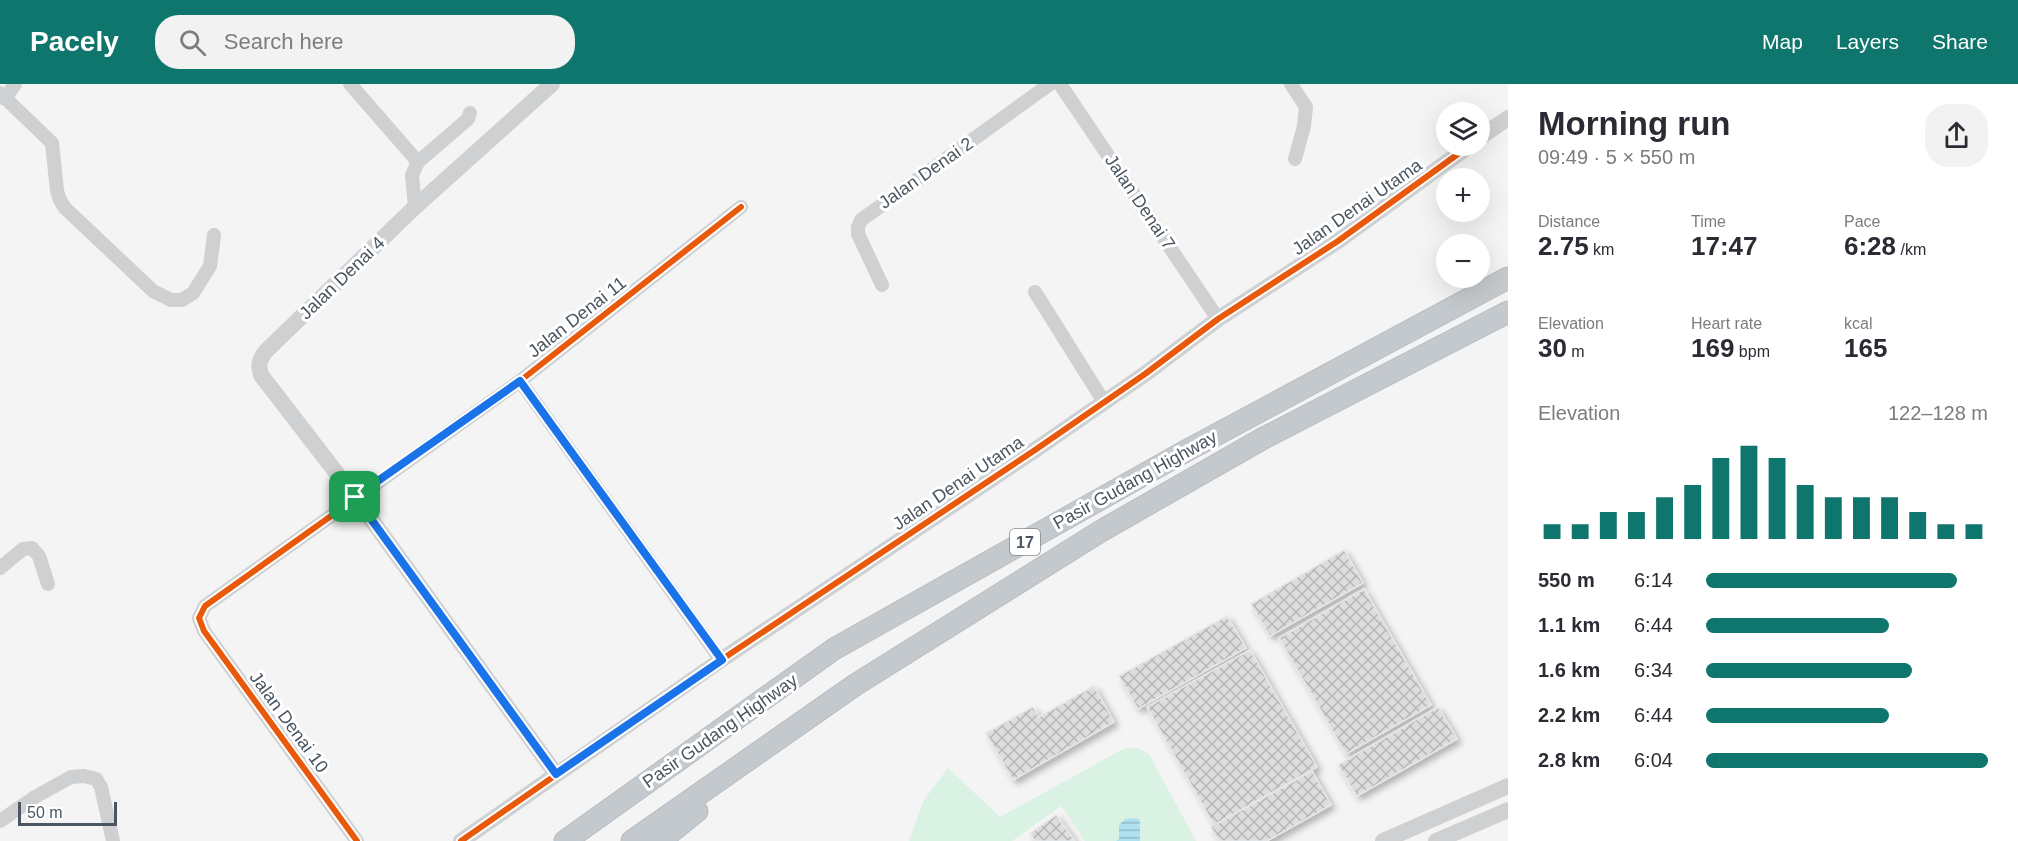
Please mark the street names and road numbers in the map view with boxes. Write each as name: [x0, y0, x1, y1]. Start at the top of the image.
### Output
street label: Jalan Denai 2: [875, 133, 977, 213]
street label: Jalan Denai 7: [1101, 151, 1179, 253]
street label: Jalan Denai Utama: [1289, 154, 1426, 259]
street label: Jalan Denai 4: [295, 233, 389, 323]
street label: Jalan Denai 11: [524, 273, 630, 361]
street label: Pasir Gudang Highway: [1050, 427, 1220, 533]
street label: Jalan Denai Utama: [889, 431, 1028, 534]
road number: 17: [1010, 529, 1040, 555]
street label: Jalan Denai 10: [246, 668, 332, 776]
street label: Pasir Gudang Highway: [639, 670, 801, 792]

